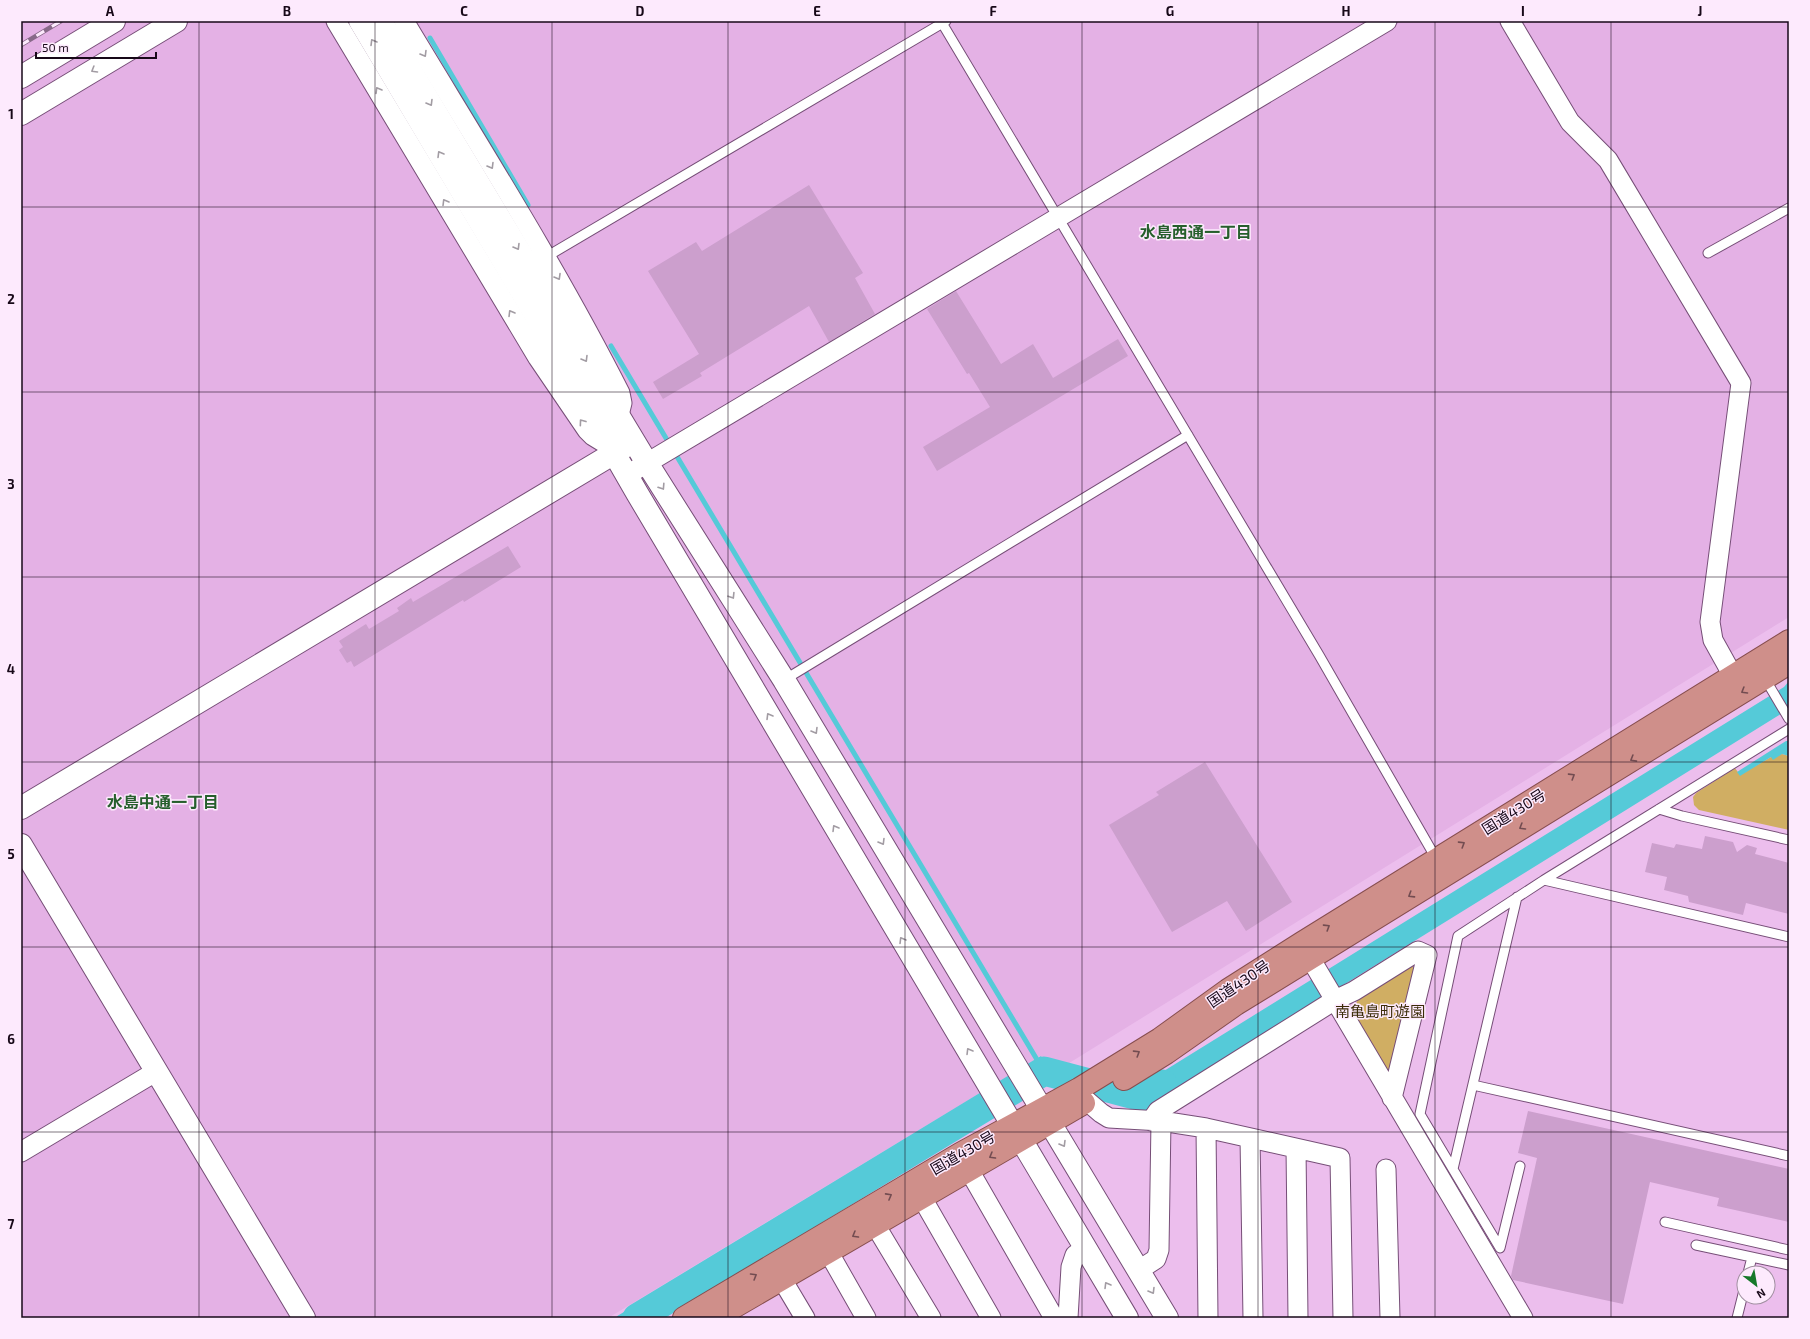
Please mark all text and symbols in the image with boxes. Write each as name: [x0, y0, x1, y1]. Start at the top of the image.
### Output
text: A: [106, 3, 115, 19]
text: B: [283, 3, 291, 19]
text: C: [460, 3, 468, 19]
text: D: [636, 3, 645, 19]
text: E: [813, 3, 821, 19]
text: F: [989, 3, 997, 19]
text: G: [1166, 3, 1174, 19]
text: H: [1342, 3, 1351, 19]
text: I: [1521, 3, 1525, 19]
text: J: [1698, 3, 1702, 19]
scale bar: [36, 34, 156, 60]
one-way arrow: [370, 39, 377, 46]
text: 50 m: [42, 40, 69, 54]
one-way arrow: [419, 50, 427, 57]
one-way arrow: [91, 65, 98, 73]
one-way arrow: [375, 87, 382, 94]
one-way arrow: [426, 98, 433, 106]
text: 1: [8, 106, 14, 122]
one-way arrow: [437, 151, 444, 158]
one-way arrow: [487, 162, 494, 169]
one-way arrow: [442, 199, 449, 206]
district label: 水島西通一丁目: [1140, 222, 1252, 241]
one-way arrow: [513, 243, 520, 250]
one-way arrow: [553, 273, 560, 280]
text: 2: [7, 291, 15, 307]
one-way arrow: [509, 310, 516, 317]
one-way arrow: [580, 355, 587, 362]
one-way arrow: [580, 420, 587, 427]
text: 3: [7, 476, 15, 492]
one-way arrow: [657, 483, 665, 490]
one-way arrow: [727, 592, 735, 599]
text: 4: [7, 661, 15, 677]
one-way arrow: [1741, 686, 1748, 694]
one-way arrow: [766, 713, 773, 720]
one-way arrow: [810, 727, 817, 734]
one-way arrow: [1630, 754, 1637, 762]
one-way arrow: [1568, 773, 1575, 780]
street label: 国道430号: [1478, 785, 1549, 838]
district label: 水島中通一丁目: [107, 792, 219, 811]
one-way arrow: [1519, 822, 1526, 829]
one-way arrow: [833, 825, 840, 832]
one-way arrow: [877, 838, 884, 845]
one-way arrow: [1458, 842, 1465, 849]
text: 5: [7, 846, 15, 862]
one-way arrow: [1408, 890, 1415, 897]
one-way arrow: [1323, 925, 1330, 932]
one-way arrow: [899, 937, 907, 944]
street label: 国道430号: [1204, 956, 1273, 1011]
park label: 南亀島町遊園: [1335, 1002, 1425, 1020]
text: 6: [7, 1031, 15, 1047]
one-way arrow: [966, 1048, 973, 1055]
one-way arrow: [1133, 1050, 1140, 1058]
street label: 国道430号: [927, 1126, 998, 1178]
one-way arrow: [1059, 1140, 1066, 1147]
one-way arrow: [989, 1152, 996, 1159]
one-way arrow: [885, 1193, 893, 1200]
text: 7: [8, 1216, 15, 1232]
one-way arrow: [852, 1231, 859, 1238]
north arrow: [1736, 1265, 1776, 1305]
one-way arrow: [750, 1274, 757, 1281]
one-way arrow: [1104, 1282, 1111, 1289]
text: N: [1755, 1286, 1768, 1302]
one-way arrow: [1147, 1287, 1154, 1294]

